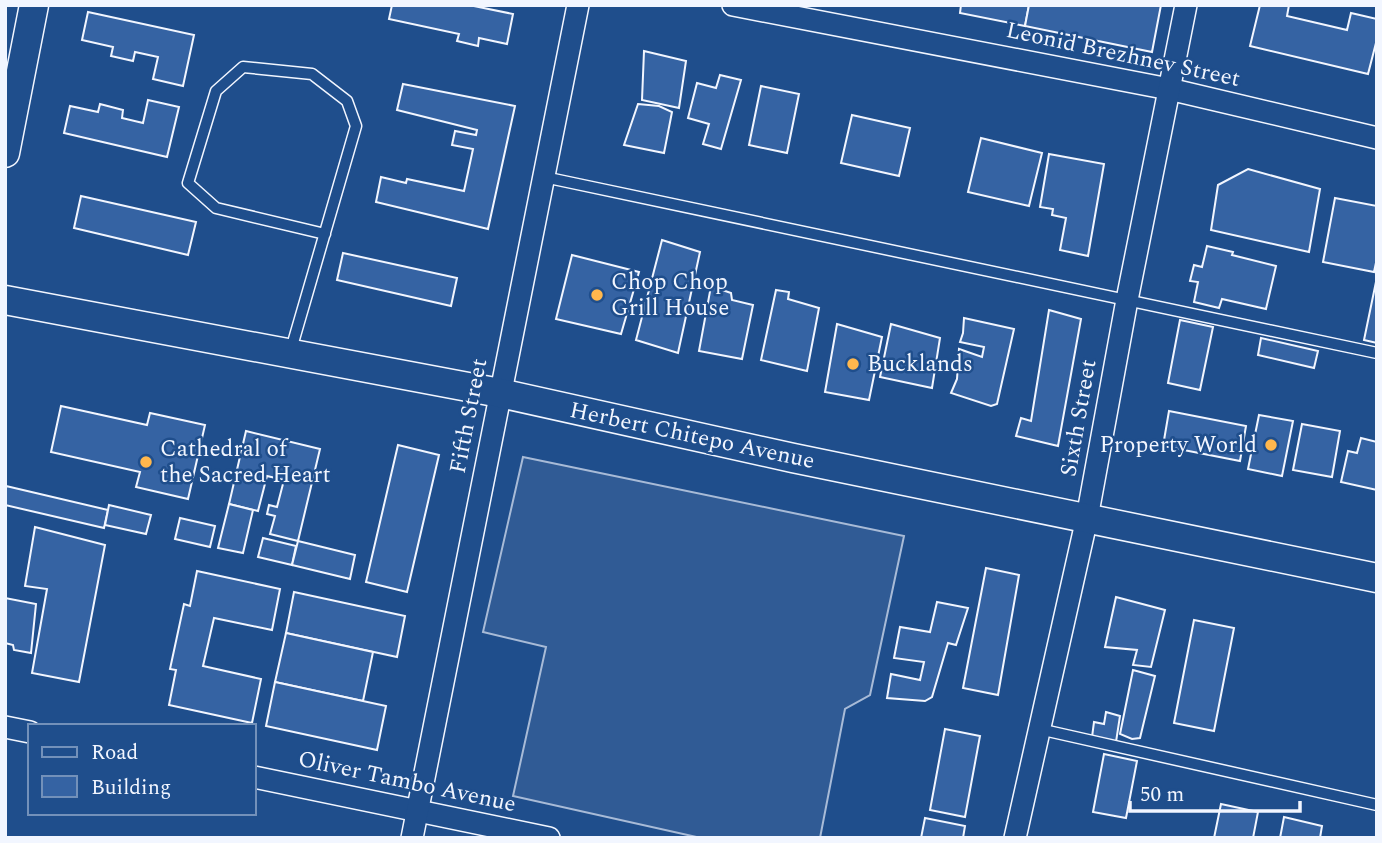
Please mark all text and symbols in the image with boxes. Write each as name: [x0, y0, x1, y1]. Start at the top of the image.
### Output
street label: Leonid Brezhnev Street: [1003, 13, 1243, 97]
place label: Chop Chop Grill House: [611, 265, 729, 326]
marker: Chop Chop Grill House: [589, 287, 605, 303]
place label: Bucklands: [867, 347, 973, 382]
street label: Fifth Street: [441, 355, 497, 477]
marker: Bucklands: [845, 356, 861, 372]
street label: Sixth Street: [1051, 357, 1107, 479]
street label: Herbert Chitepo Avenue: [566, 393, 818, 479]
place label: Property World: [1099, 428, 1257, 463]
place label: Cathedral of the Sacred Heart: [160, 432, 331, 493]
marker: Property World: [1263, 437, 1279, 453]
marker: Cathedral of the Sacred Heart: [138, 454, 154, 470]
legend: [28, 724, 256, 815]
text: Road: [91, 737, 138, 769]
street label: Oliver Tambo Avenue: [295, 742, 519, 822]
scale bar: [1130, 770, 1300, 814]
text: Building: [91, 772, 171, 804]
text: 50 m: [1140, 779, 1184, 811]

